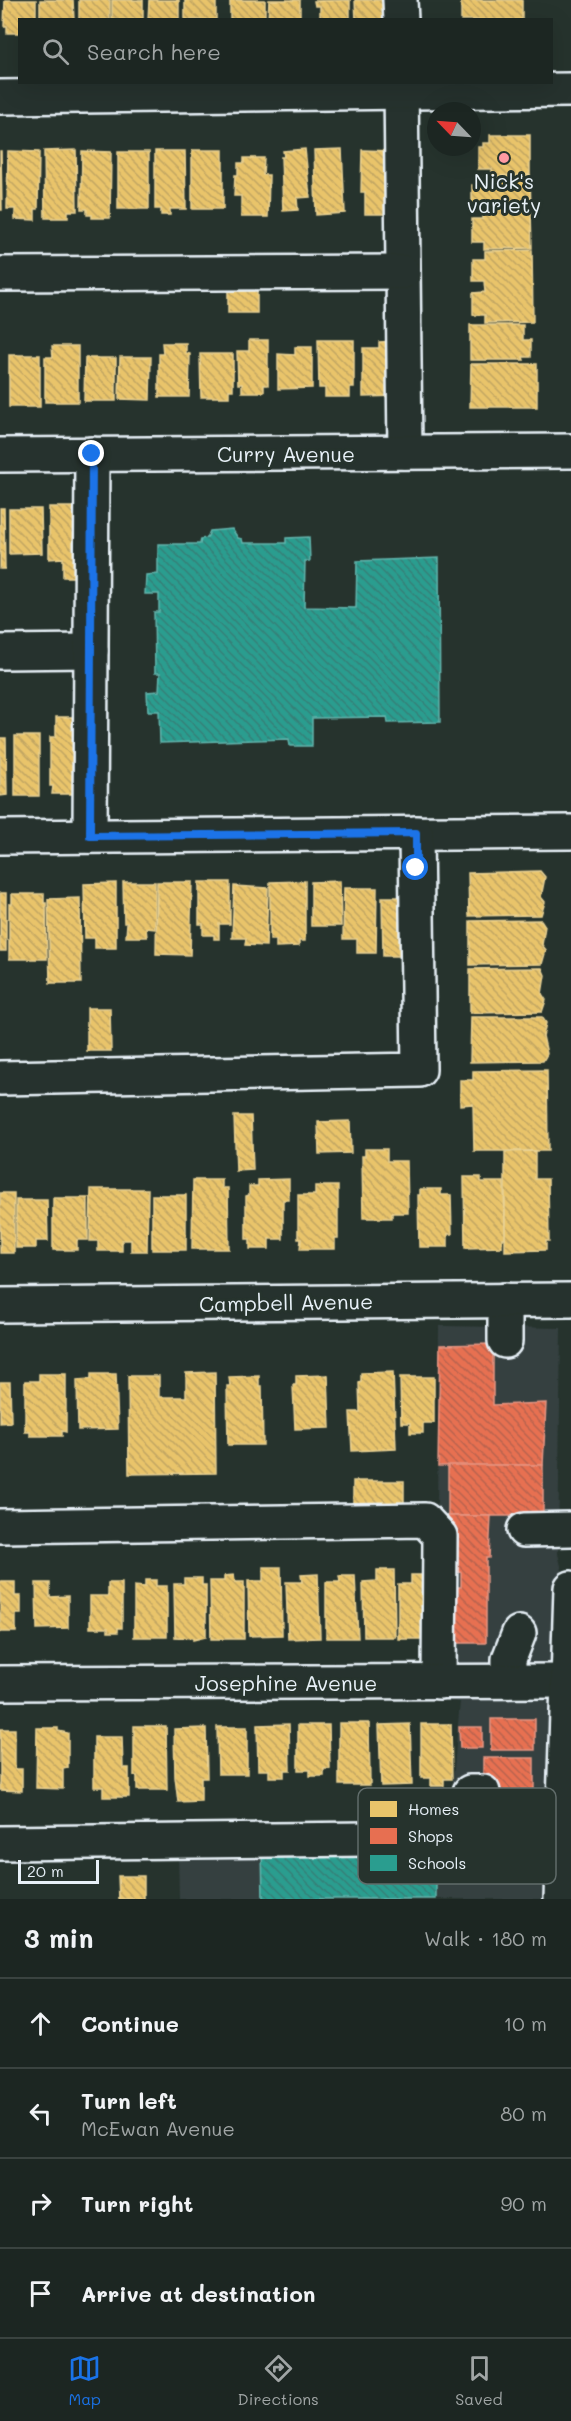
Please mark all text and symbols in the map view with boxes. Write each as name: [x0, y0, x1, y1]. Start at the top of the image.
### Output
search box: [18, 18, 553, 84]
icon: search: [39, 35, 72, 68]
text: Search here: [87, 37, 221, 66]
north arrow: [427, 102, 481, 156]
marker: Nick's variety: [497, 151, 511, 165]
place label: Nick's variety: [467, 167, 541, 218]
route end: [78, 440, 104, 466]
street label: Curry Avenue: [217, 440, 355, 467]
route start: [402, 854, 428, 880]
street label: Campbell Avenue: [199, 1287, 373, 1317]
street label: Josephine Avenue: [195, 1669, 377, 1696]
legend: [358, 1788, 556, 1884]
text: Homes: [408, 1798, 459, 1819]
text: Shops: [408, 1825, 453, 1846]
text: Schools: [408, 1852, 466, 1873]
scale bar: [18, 1857, 99, 1884]
text: 20 m: [27, 1860, 64, 1881]
text: 3 min: [24, 1921, 93, 1955]
text: Walk · 180 m: [424, 1925, 547, 1951]
icon: ahead: [24, 2007, 57, 2040]
text: Continue: [81, 2009, 179, 2038]
text: 10 m: [503, 2010, 547, 2036]
text: Turn left: [81, 2086, 177, 2115]
icon: left: [24, 2097, 57, 2130]
text: 80 m: [500, 2100, 547, 2126]
text: McEwan Avenue: [81, 2115, 235, 2141]
icon: right: [24, 2187, 57, 2220]
text: Turn right: [81, 2189, 193, 2218]
text: 90 m: [501, 2190, 547, 2216]
icon: arrive: [24, 2277, 57, 2310]
text: Arrive at destination: [81, 2279, 316, 2308]
tab: Map: [68, 2352, 101, 2409]
tab: Directions: [238, 2352, 319, 2409]
tab: Saved: [455, 2352, 503, 2409]

